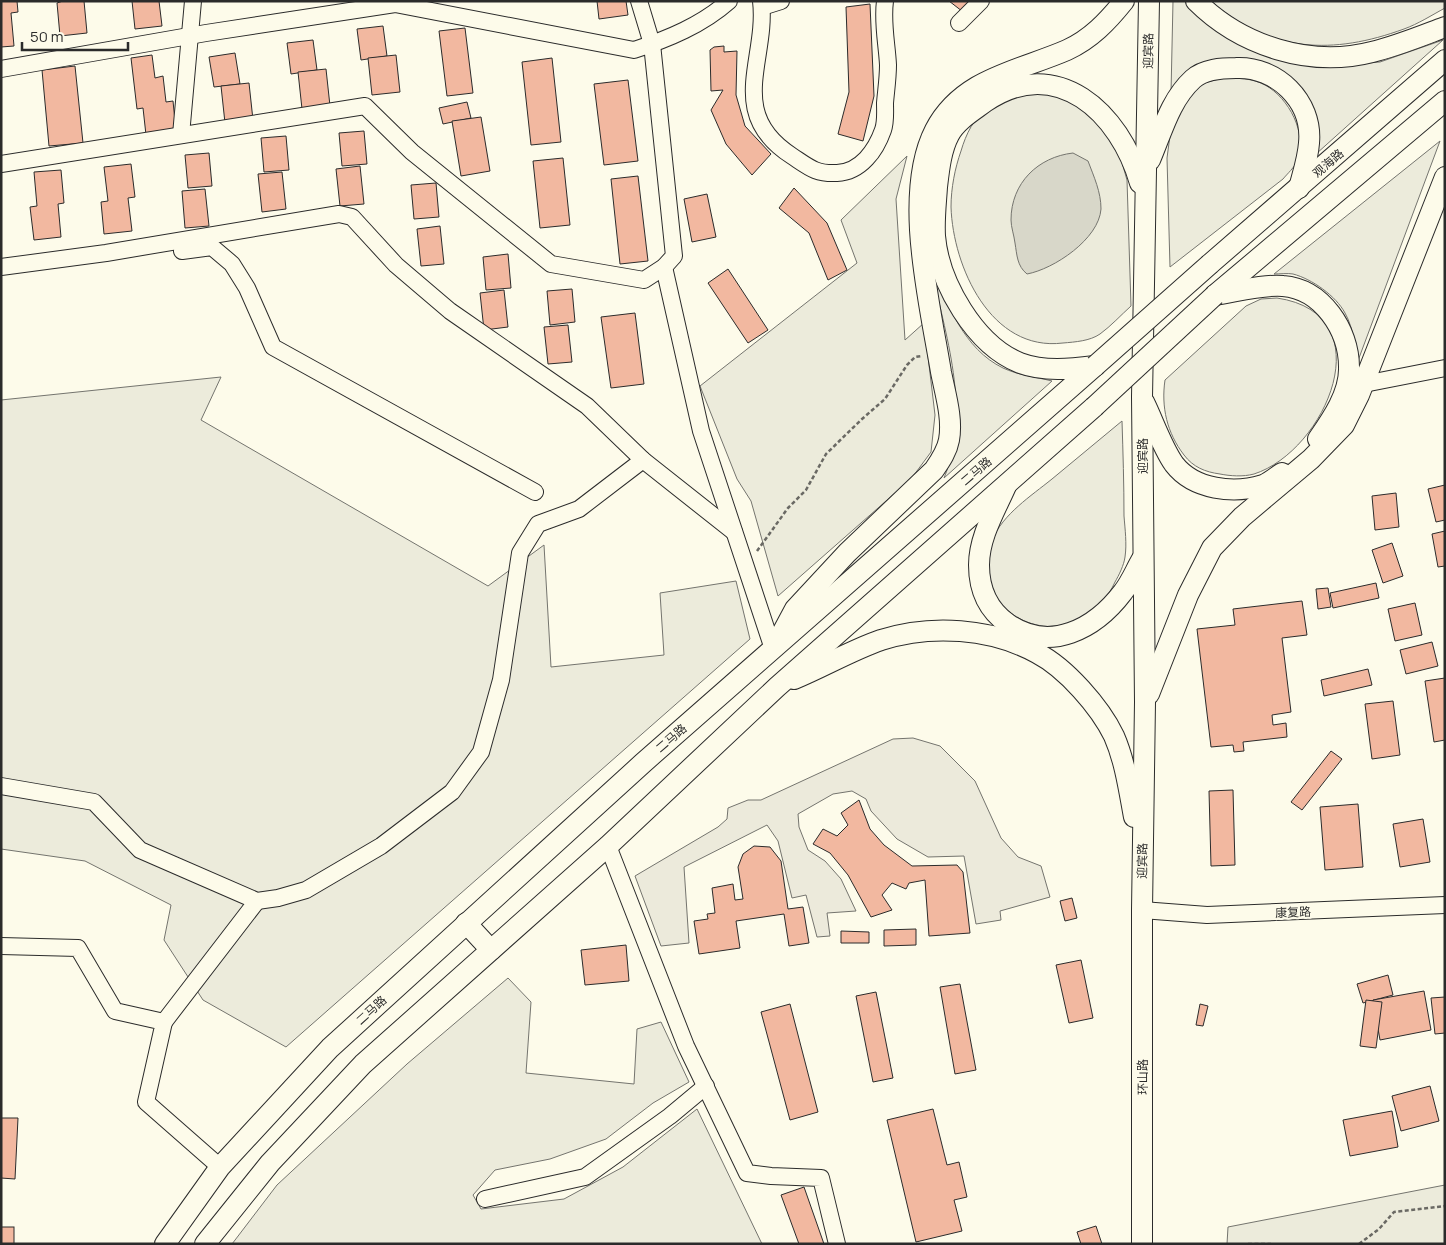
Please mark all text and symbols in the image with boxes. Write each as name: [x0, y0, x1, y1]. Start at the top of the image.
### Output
scale bar: [22, 20, 129, 52]
text: 50 m: [30, 26, 64, 47]
street label: 迎宾路: [1139, 33, 1157, 69]
street label: 观海路: [1309, 145, 1347, 181]
street label: 迎宾路: [1134, 438, 1151, 474]
street label: 二马路: [957, 453, 995, 489]
street label: 二马路: [652, 720, 690, 756]
street label: 迎宾路: [1133, 843, 1151, 879]
street label: 康复路: [1275, 903, 1311, 921]
street label: 二马路: [352, 992, 390, 1028]
street label: 环山路: [1134, 1059, 1151, 1095]

